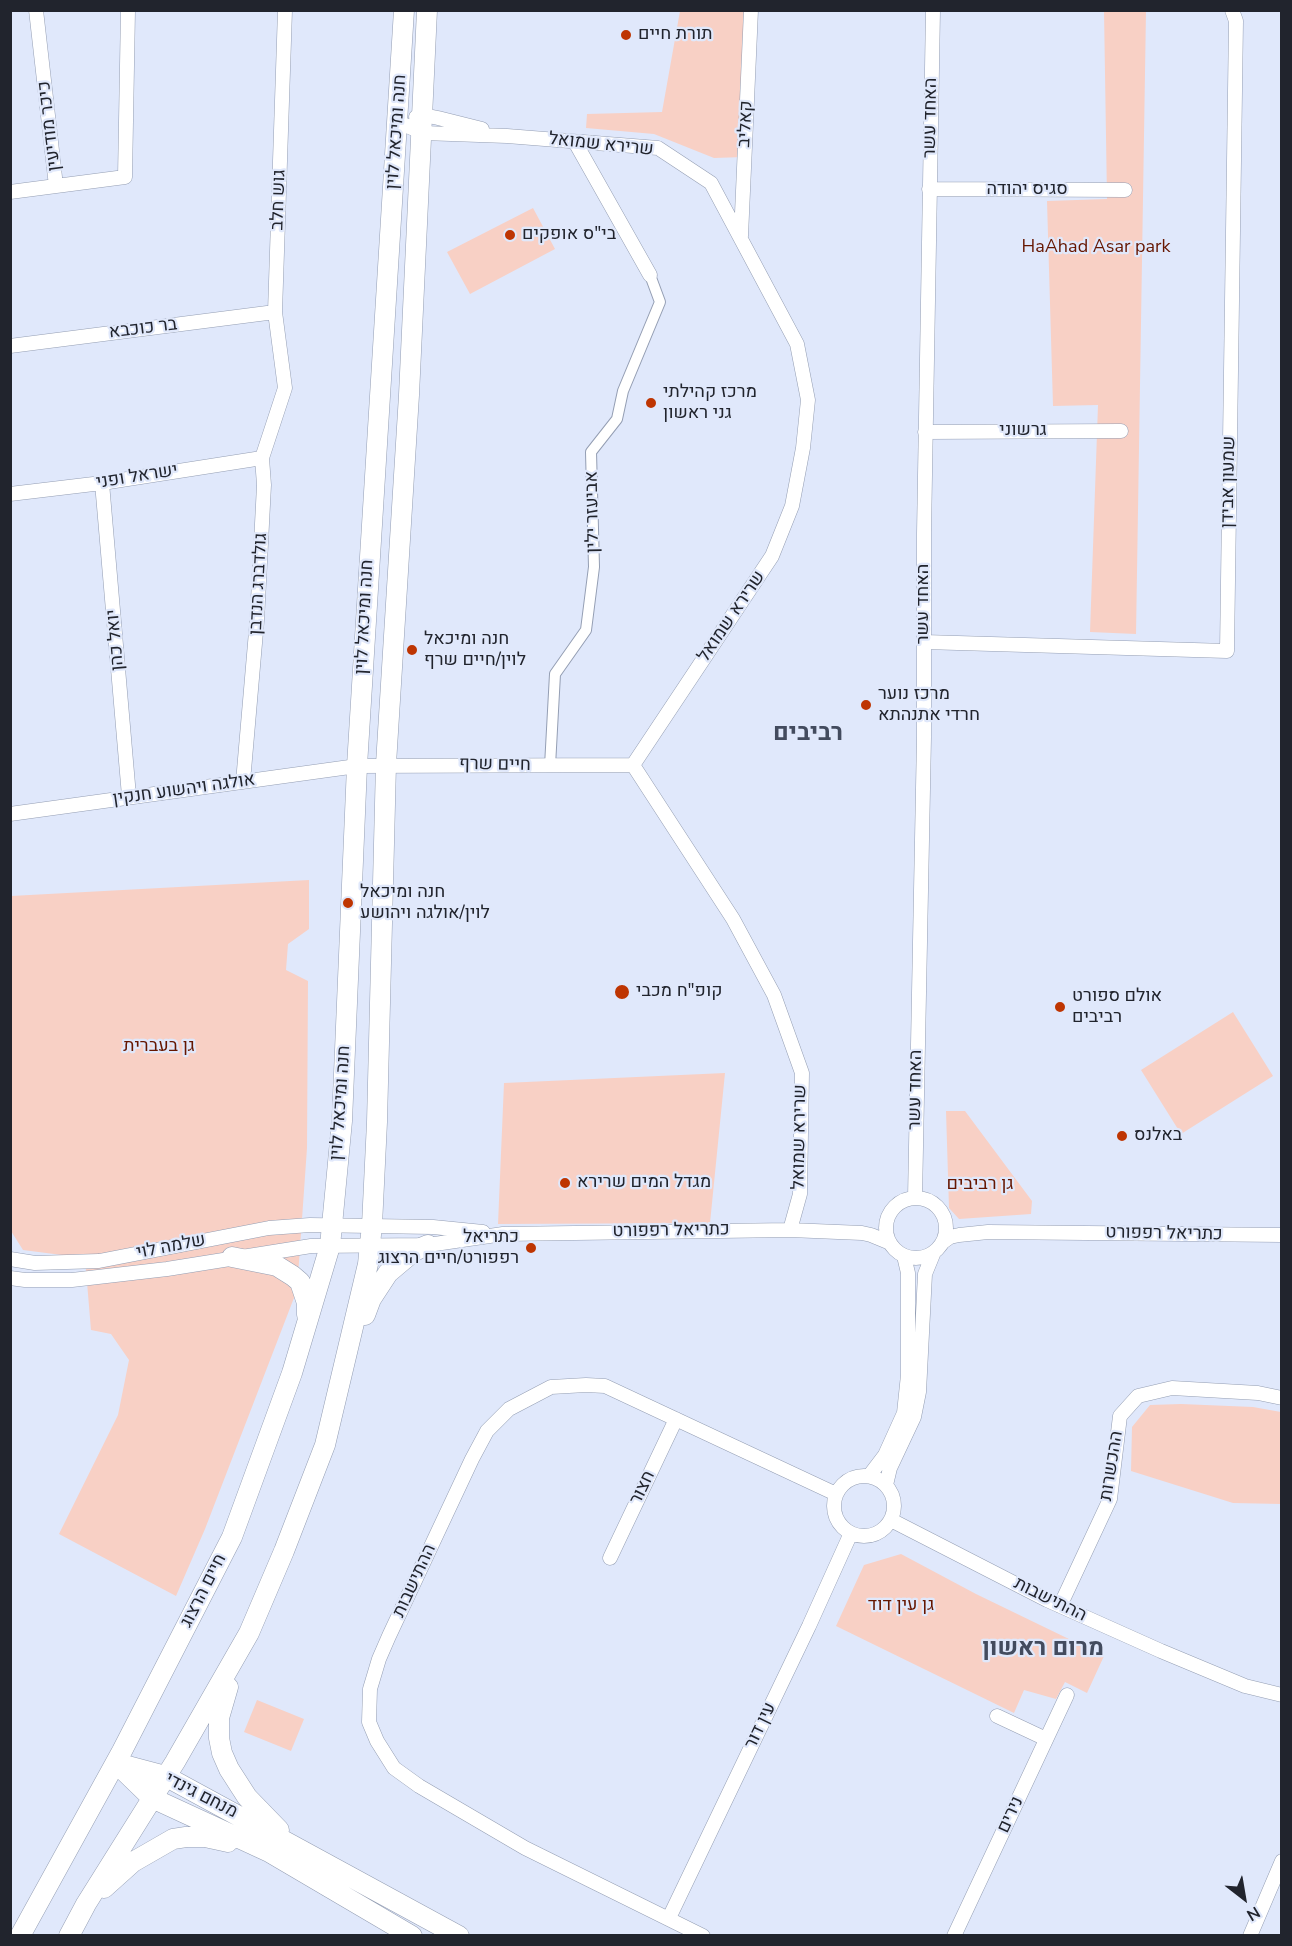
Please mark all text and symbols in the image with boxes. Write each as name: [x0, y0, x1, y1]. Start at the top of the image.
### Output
place label: תורת חיים: [638, 24, 712, 46]
marker: תורת חיים: [619, 28, 633, 42]
street label: חנה ומיכאל לוין: [382, 74, 412, 190]
street label: האחד עשר: [919, 78, 943, 158]
street label: כיכר מודיעין: [34, 80, 66, 172]
street label: קאליב: [734, 100, 758, 148]
street label: שרירא שמואל: [547, 129, 655, 161]
street label: גוש חלב: [267, 169, 291, 231]
street label: סגיס יהודה: [986, 179, 1068, 201]
place label: בי"ס אופקים: [522, 224, 616, 246]
marker: בי"ס אופקים: [503, 228, 517, 242]
park label: HaAhad Asar park: [1022, 237, 1170, 259]
street label: בר כוכבא: [108, 314, 178, 344]
place label: מרכז קהילתי גני ראשון: [663, 382, 757, 424]
marker: מרכז קהילתי גני ראשון: [644, 396, 658, 410]
street label: גרשוני: [999, 420, 1047, 442]
street label: שמעון אבידן: [1217, 436, 1241, 528]
street label: ישראל ופני: [95, 460, 179, 494]
street label: אביעזר ילין: [581, 471, 605, 553]
street label: גולדברג הנדבן: [246, 533, 272, 635]
street label: חנה ומיכאל לוין: [351, 559, 379, 675]
street label: האחד עשר: [913, 564, 935, 644]
street label: שרירא שמואל: [694, 567, 770, 667]
street label: יואל כהן: [103, 608, 129, 672]
place label: חנה ומיכאל לוין/חיים שרף: [424, 629, 526, 672]
marker: חנה ומיכאל לוין/חיים שרף: [405, 643, 419, 657]
place label: מרכז נוער חרדי אתנהתא: [878, 684, 980, 726]
marker: מרכז נוער חרדי אתנהתא: [859, 698, 873, 712]
district label: רביבים: [773, 720, 843, 748]
street label: חיים שרף: [459, 754, 531, 776]
street label: אולגה ויהשוע חנקין: [111, 769, 257, 811]
place label: חנה ומיכאל לוין/אולגה ויהושע: [360, 882, 490, 924]
marker: חנה ומיכאל לוין/אולגה ויהושע: [341, 896, 355, 910]
place label: קופ"ח מכבי: [636, 981, 722, 1003]
marker: קופ"ח מכבי: [613, 983, 631, 1001]
place label: אולם ספורט רביבים: [1072, 986, 1162, 1028]
marker: אולם ספורט רביבים: [1053, 1000, 1067, 1014]
park label: גן בעברית: [123, 1036, 195, 1058]
street label: חנה ומיכאל לוין: [326, 1045, 356, 1161]
street label: האחד עשר: [904, 1050, 928, 1130]
street label: שרירא שמואל: [788, 1084, 812, 1190]
place label: באלנס: [1134, 1125, 1182, 1147]
marker: באלנס: [1115, 1129, 1129, 1143]
place label: מגדל המים שרירא: [577, 1172, 711, 1194]
park label: גן רביבים: [947, 1174, 1013, 1196]
marker: מגדל המים שרירא: [558, 1176, 572, 1190]
street label: כתריאל רפפורט: [612, 1219, 730, 1243]
street label: כתריאל רפפורט: [1105, 1222, 1223, 1246]
place label: כתריאל רפפורט/חיים הרצוג: [378, 1227, 519, 1270]
street label: שלמה לוי: [135, 1230, 207, 1264]
marker: כתריאל רפפורט/חיים הרצוג: [524, 1241, 538, 1255]
street label: ההכשרות: [1096, 1429, 1128, 1503]
street label: חצור: [626, 1468, 660, 1508]
street label: ההתישבות: [389, 1541, 441, 1621]
street label: חיים הרצוג: [176, 1551, 232, 1631]
street label: ההתישבות: [1010, 1573, 1090, 1627]
park label: גן עין דוד: [868, 1595, 934, 1617]
district label: מרום ראשון: [982, 1635, 1104, 1663]
street label: עין דור: [741, 1699, 781, 1753]
street label: מנחם גינדי: [161, 1769, 241, 1823]
street label: נירים: [993, 1793, 1029, 1837]
north arrow: [1214, 1868, 1274, 1928]
text: N: [1242, 1901, 1264, 1926]

